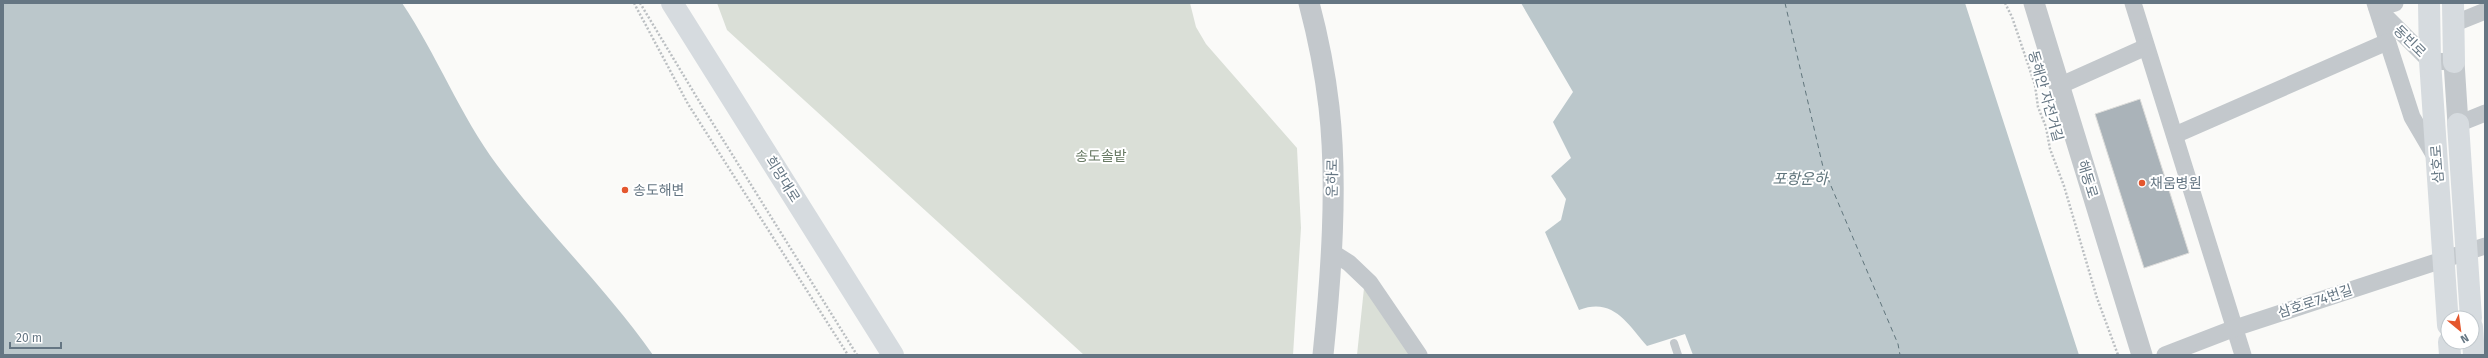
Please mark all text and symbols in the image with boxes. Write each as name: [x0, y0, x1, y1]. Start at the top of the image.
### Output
street label: 동빈로: [2390, 22, 2429, 61]
street label: 동해안 자전거길: [2024, 49, 2067, 144]
street label: 삼호로: [2428, 144, 2447, 184]
park label: 송도솔밭: [1075, 148, 1127, 165]
street label: 희망대로: [762, 153, 803, 206]
street label: 운하로: [1324, 158, 1341, 197]
street label: 해동로: [2074, 158, 2101, 200]
water label: 포항운하: [1772, 170, 1830, 188]
place label: 채움병원: [2150, 175, 2202, 192]
marker: 채움병원: [2137, 178, 2147, 188]
place label: 송도해변: [633, 182, 685, 199]
marker: 송도해변: [620, 185, 630, 195]
street label: 삼호로74번길: [2276, 281, 2355, 322]
north arrow: [2440, 310, 2480, 350]
scale bar: [10, 324, 61, 350]
text: 20 m: [16, 331, 42, 345]
text: N: [2458, 331, 2471, 346]

